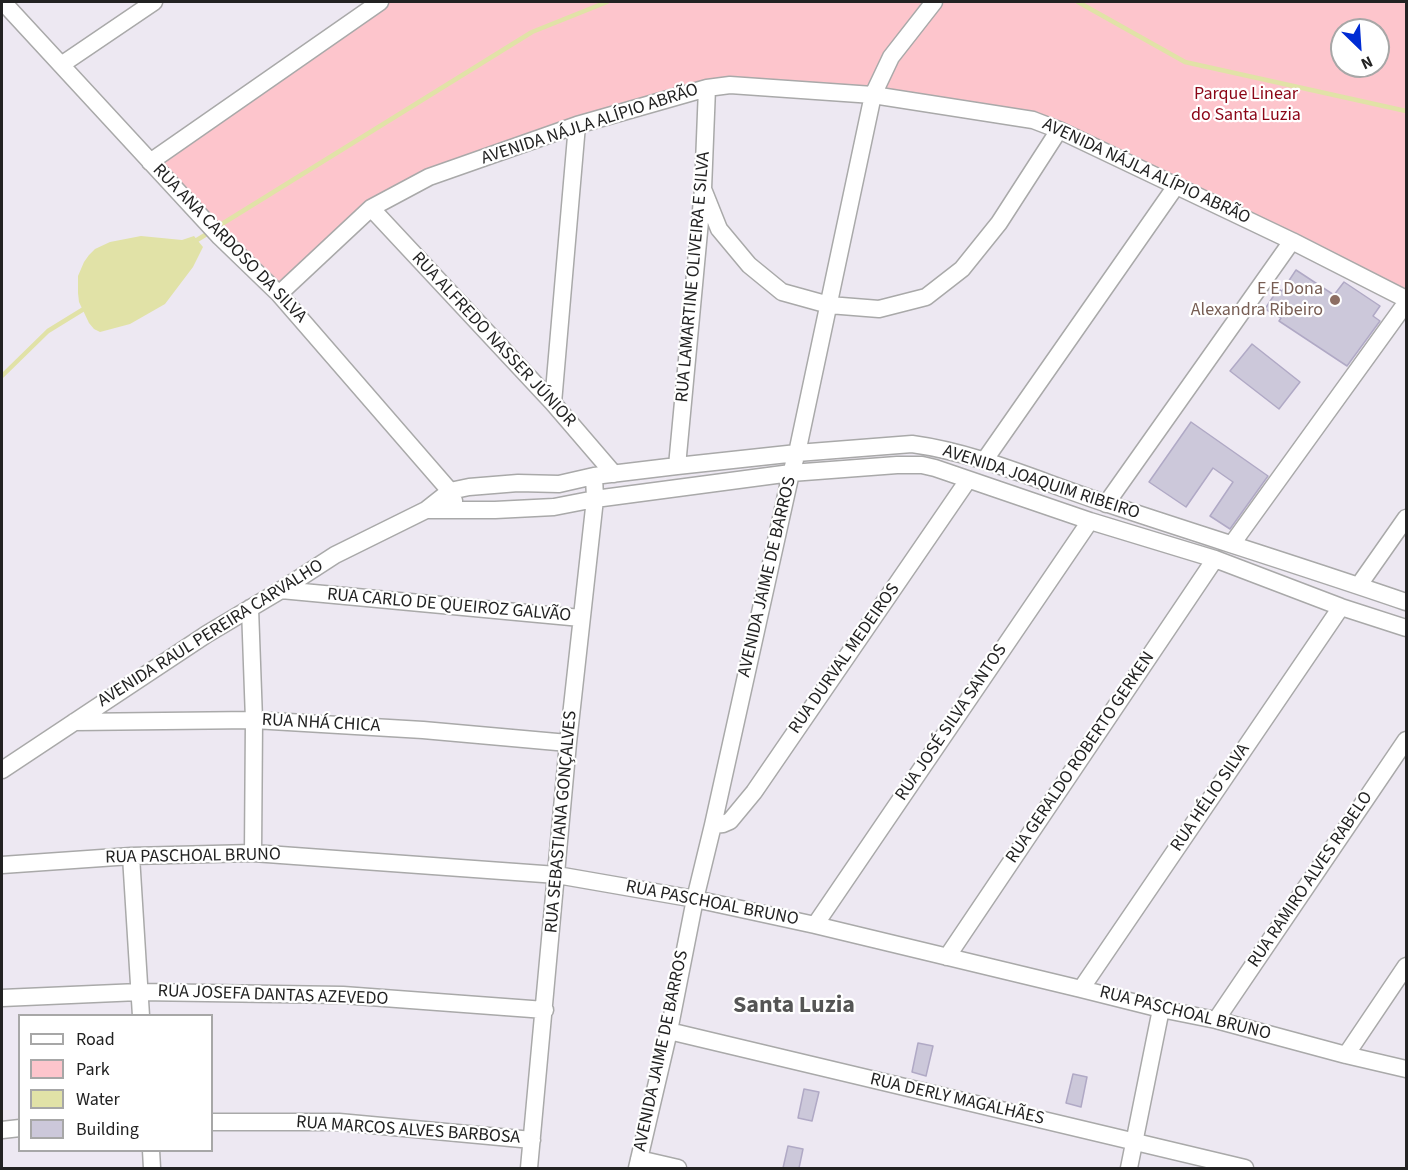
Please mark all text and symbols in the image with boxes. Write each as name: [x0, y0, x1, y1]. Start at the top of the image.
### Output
north arrow: [1330, 18, 1390, 78]
text: N: [1357, 50, 1376, 75]
street label: AVENIDA NÁJLA ALÍPIO ABRÃO: [479, 80, 701, 170]
park label: Parque Linear do Santa Luzia: [1191, 84, 1301, 127]
street label: AVENIDA NÁJLA ALÍPIO ABRÃO: [1039, 114, 1253, 230]
street label: RUA LAMARTINE OLIVEIRA E SILVA: [672, 151, 716, 403]
street label: RUA ANA CARDOSO DA SILVA: [147, 160, 311, 328]
street label: RUA ALFREDO NASSER JÚNIOR: [406, 248, 580, 432]
place label: E E Dona Alexandra Ribeiro: [1191, 279, 1323, 322]
marker: E E Dona Alexandra Ribeiro: [1328, 293, 1342, 307]
street label: AVENIDA JOAQUIM RIBEIRO: [940, 441, 1142, 525]
street label: AVENIDA JAIME DE BARROS: [734, 475, 802, 679]
street label: AVENIDA RAUL PEREIRA CARVALHO: [94, 555, 328, 713]
street label: RUA DURVAL MEDEIROS: [785, 580, 905, 738]
street label: RUA CARLO DE QUEIROZ GALVÃO: [326, 585, 572, 627]
street label: RUA JOSÉ SILVA SANTOS: [892, 641, 1012, 805]
street label: RUA GERALDO ROBERTO GERKEN: [1002, 648, 1160, 868]
street label: RUA NHÁ CHICA: [261, 710, 381, 738]
street label: RUA SEBASTIANA GONÇALVES: [542, 710, 582, 934]
street label: RUA HÉLIO SILVA: [1167, 740, 1255, 856]
street label: RUA RAMIRO ALVES RABELO: [1244, 788, 1378, 972]
street label: RUA PASCHOAL BRUNO: [105, 845, 281, 869]
street label: RUA PASCHOAL BRUNO: [624, 877, 800, 931]
street label: AVENIDA JAIME DE BARROS: [630, 949, 694, 1153]
street label: RUA JOSEFA DANTAS AZEVEDO: [157, 981, 389, 1011]
street label: RUA PASCHOAL BRUNO: [1097, 982, 1273, 1046]
district label: Santa Luzia: [733, 993, 855, 1021]
legend: [18, 1014, 213, 1152]
text: Road: [76, 1027, 115, 1052]
text: Park: [76, 1057, 110, 1082]
street label: RUA DERLY MAGALHÃES: [868, 1069, 1046, 1131]
text: Water: [76, 1087, 120, 1112]
street label: RUA MARCOS ALVES BARBOSA: [295, 1112, 521, 1150]
text: Building: [76, 1117, 139, 1142]

